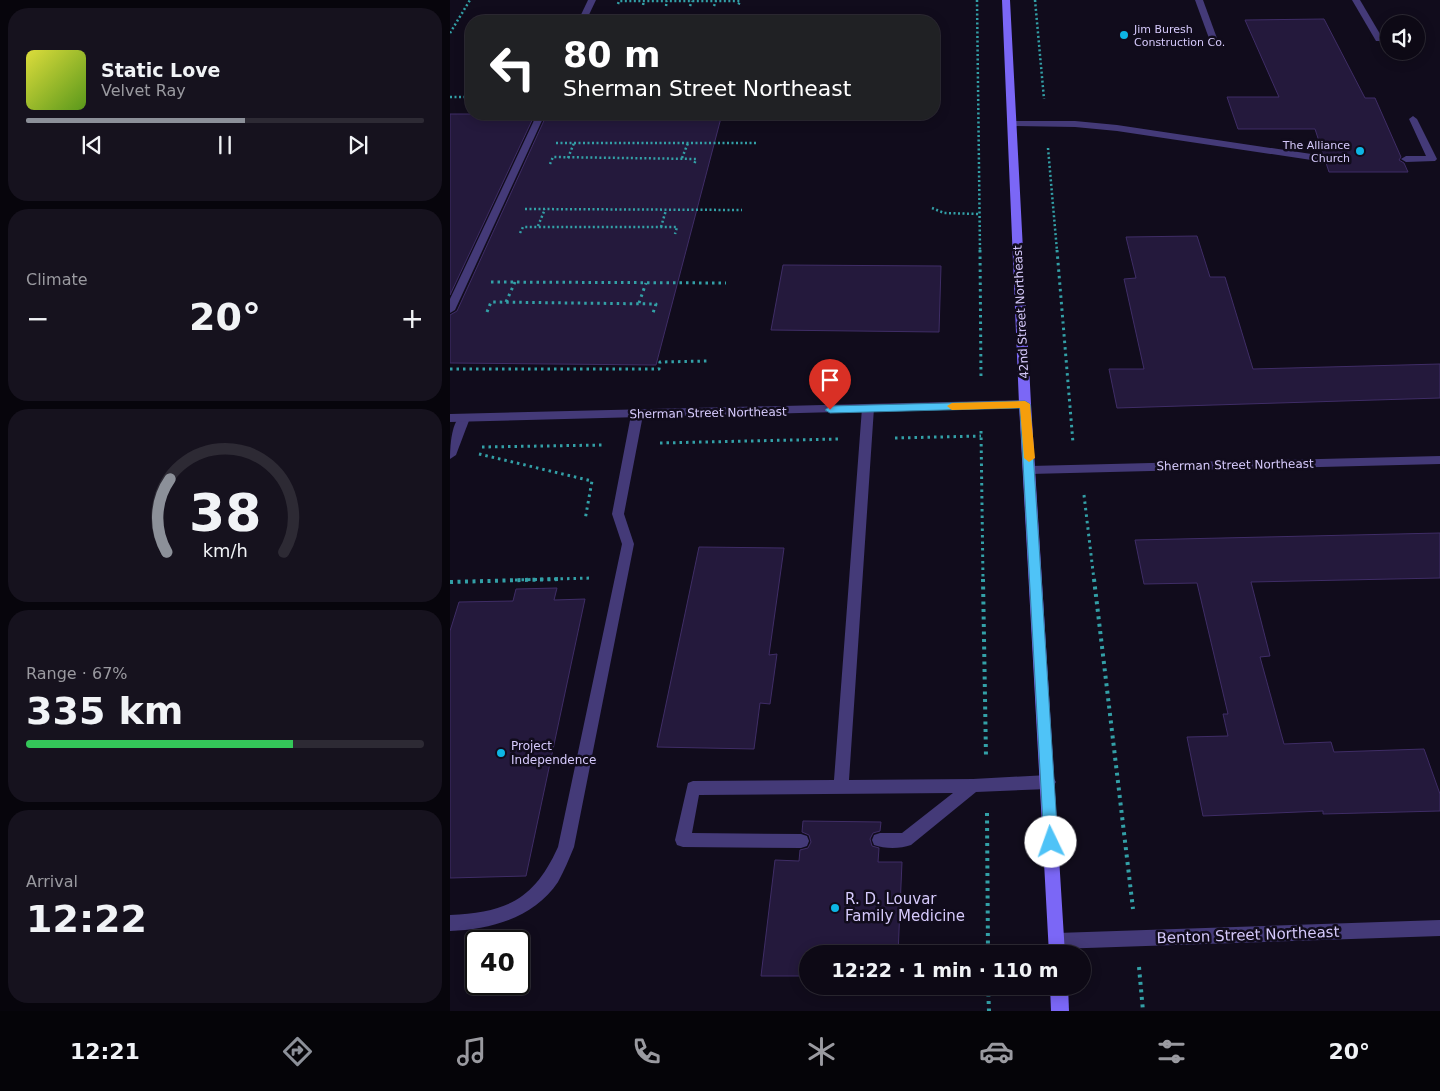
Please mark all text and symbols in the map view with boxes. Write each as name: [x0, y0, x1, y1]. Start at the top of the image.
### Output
map controls: [1380, 15, 1425, 60]
button: sound: [1380, 15, 1425, 60]
place label: Jim Buresh Construction Co.: [1133, 23, 1225, 49]
marker: Jim Buresh Construction Co.: [1118, 29, 1130, 41]
icon: left: [480, 35, 545, 100]
text: 80 m: [563, 35, 660, 75]
text: Static Love: [101, 59, 221, 81]
text: Sherman Street Northeast: [563, 76, 851, 101]
text: Velvet Ray: [101, 81, 186, 100]
icon: previous: [78, 131, 106, 159]
icon: pause: [211, 131, 239, 159]
icon: next: [344, 131, 372, 159]
place label: The Alliance Church: [1282, 139, 1350, 165]
marker: The Alliance Church: [1354, 145, 1366, 157]
street label: 42nd Street Northeast: [1010, 245, 1031, 379]
text: Climate: [26, 270, 88, 289]
text: 20°: [189, 295, 261, 339]
text: −: [26, 302, 49, 335]
text: +: [401, 302, 424, 335]
pin: [809, 359, 851, 410]
icon: arrive: [816, 366, 844, 394]
street label: Sherman Street Northeast: [629, 405, 787, 421]
street label: Sherman Street Northeast: [1156, 457, 1314, 473]
text: 38: [189, 483, 261, 543]
text: km/h: [202, 540, 248, 561]
text: Range · 67%: [26, 664, 128, 683]
text: 335 km: [26, 689, 183, 733]
place label: Project Independence: [511, 739, 596, 767]
marker: Project Independence: [495, 747, 507, 759]
position arrow: [1024, 815, 1076, 867]
text: Arrival: [26, 872, 78, 891]
place label: R. D. Louvar Family Medicine: [845, 890, 965, 925]
text: 12:22: [26, 897, 147, 941]
marker: R. D. Louvar Family Medicine: [829, 902, 841, 914]
street label: Benton Street Northeast: [1156, 923, 1340, 947]
speed limit sign: 40: [465, 930, 530, 995]
text: 12:22 · 1 min · 110 m: [831, 959, 1059, 981]
icon: directions: [280, 1034, 315, 1069]
icon: music: [454, 1034, 489, 1069]
icon: phone: [629, 1034, 664, 1069]
icon: climate: [804, 1034, 839, 1069]
icon: car: [979, 1034, 1014, 1069]
icon: filters: [1154, 1034, 1189, 1069]
text: 12:21: [70, 1039, 140, 1064]
text: 20°: [1328, 1039, 1370, 1064]

